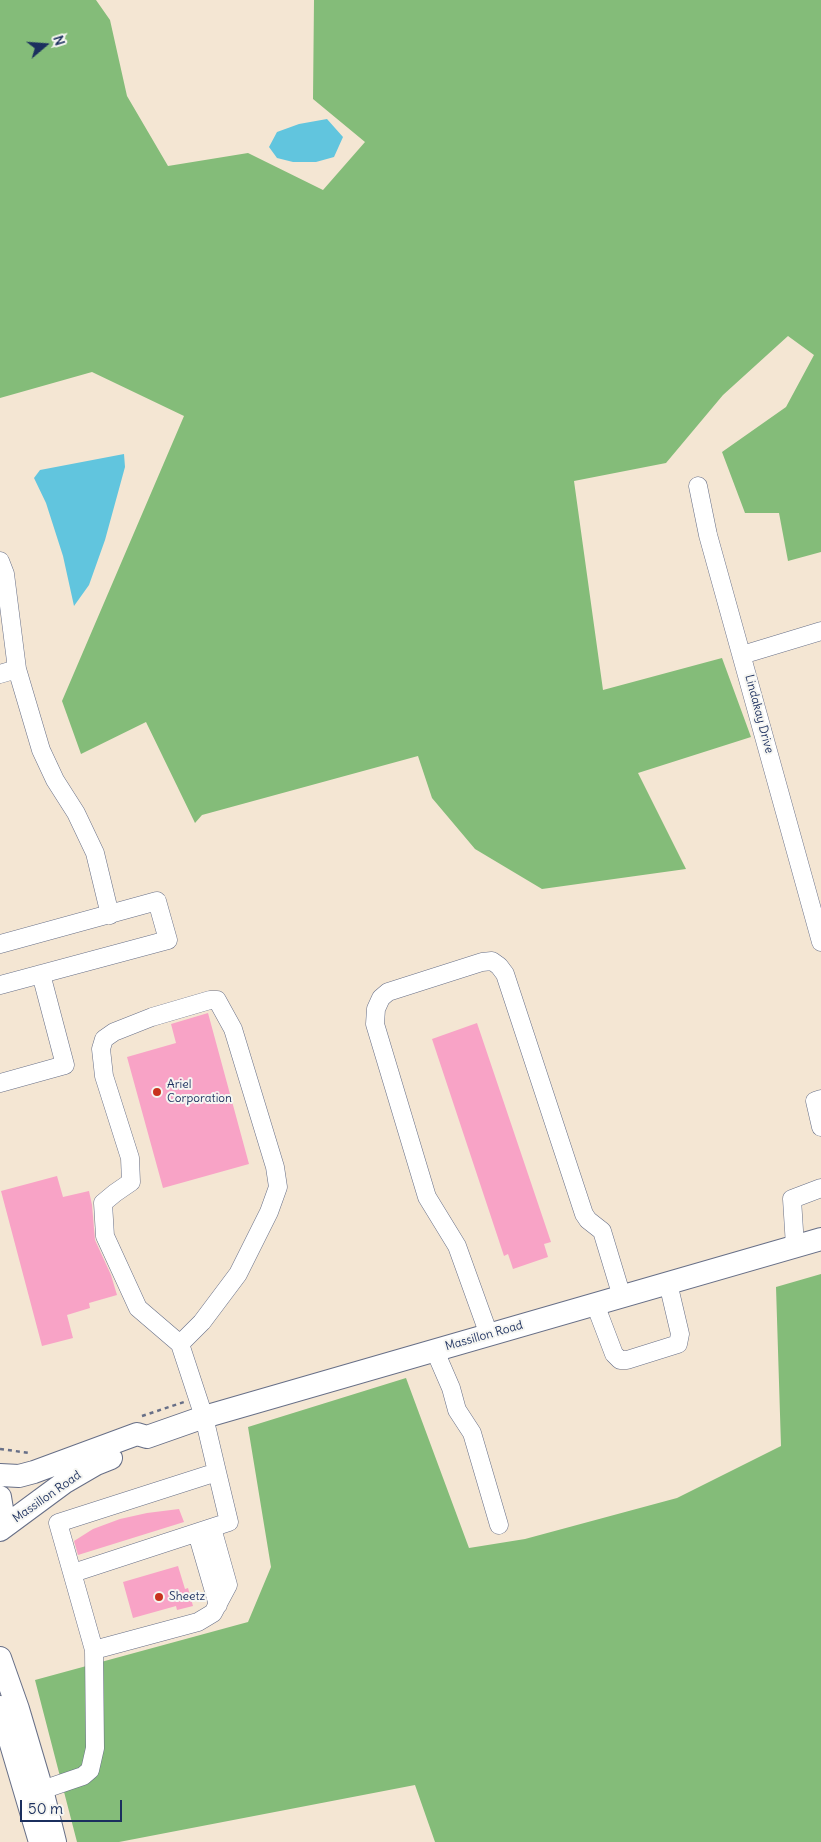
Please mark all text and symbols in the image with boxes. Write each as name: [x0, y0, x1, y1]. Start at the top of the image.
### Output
north arrow: [20, 20, 70, 70]
text: N: [49, 33, 69, 48]
street label: Lindakay Drive: [742, 673, 776, 755]
place label: Ariel Corporation: [167, 1078, 232, 1106]
marker: Ariel Corporation: [151, 1086, 163, 1098]
street label: Massillon Road: [443, 1318, 525, 1354]
street label: Massillon Road: [10, 1468, 84, 1526]
place label: Sheetz: [169, 1590, 205, 1604]
marker: Sheetz: [153, 1591, 165, 1603]
scale bar: [22, 1790, 125, 1822]
text: 50 m: [28, 1799, 63, 1818]

